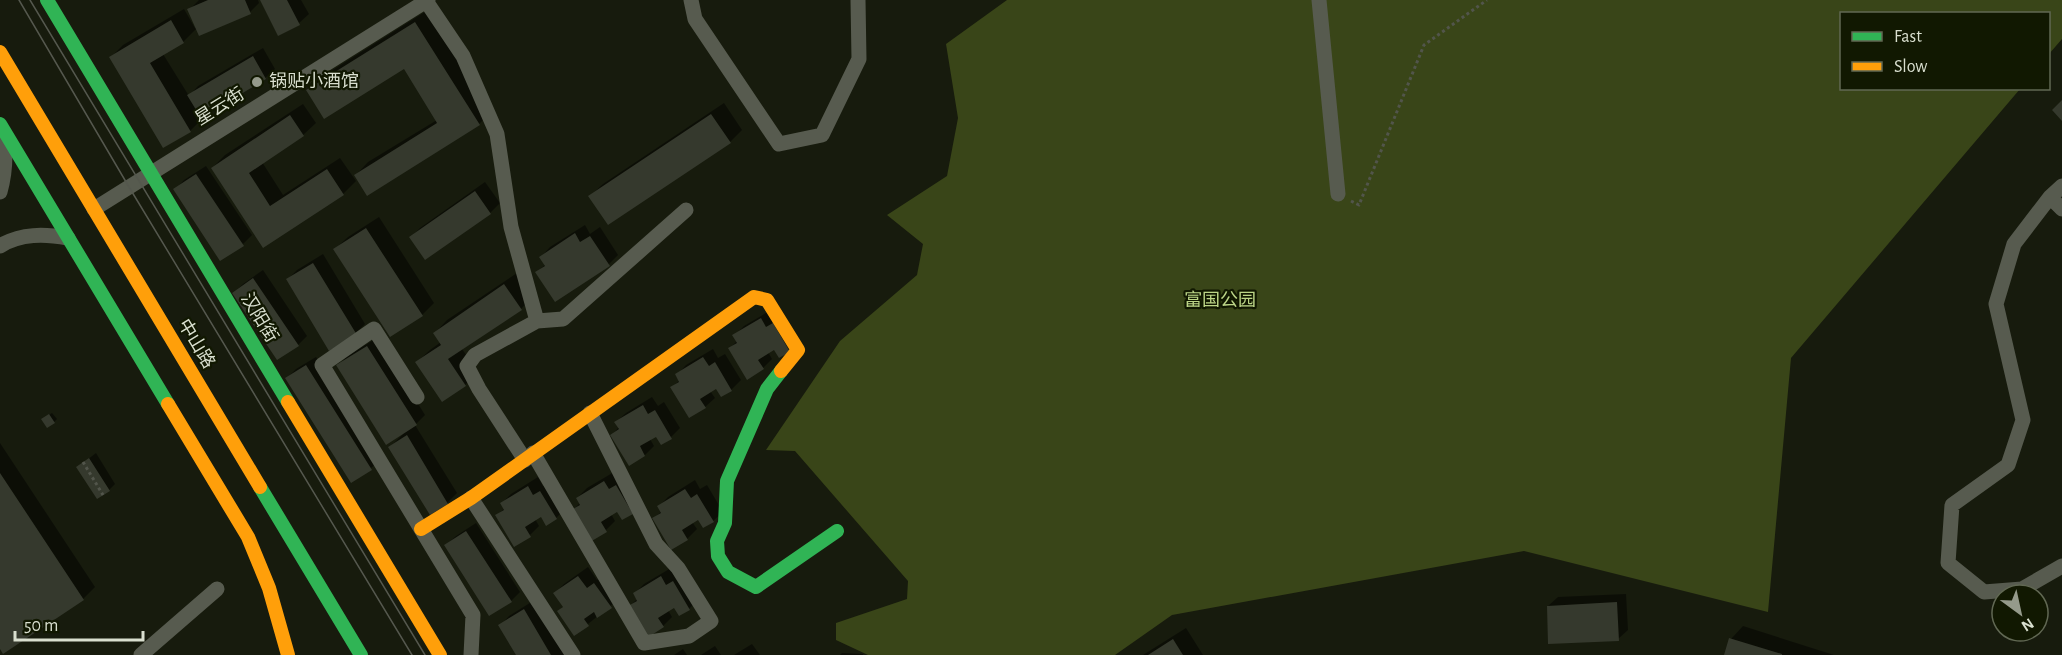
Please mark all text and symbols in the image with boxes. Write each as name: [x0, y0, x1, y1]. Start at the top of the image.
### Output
legend: [1840, 12, 2050, 90]
text: Fast: [1894, 28, 1922, 46]
text: Slow: [1894, 58, 1927, 76]
place label: 锅贴小酒馆: [269, 71, 359, 91]
marker: 锅贴小酒馆: [250, 75, 264, 89]
street label: 星云街: [191, 83, 248, 129]
street label: 汉阳街: [237, 289, 282, 346]
park label: 富国公园: [1184, 290, 1256, 310]
street label: 中山路: [174, 315, 219, 372]
north arrow: [1990, 583, 2050, 643]
scale bar: [15, 604, 142, 642]
text: N: [2019, 615, 2037, 634]
text: 50 m: [24, 617, 58, 635]

